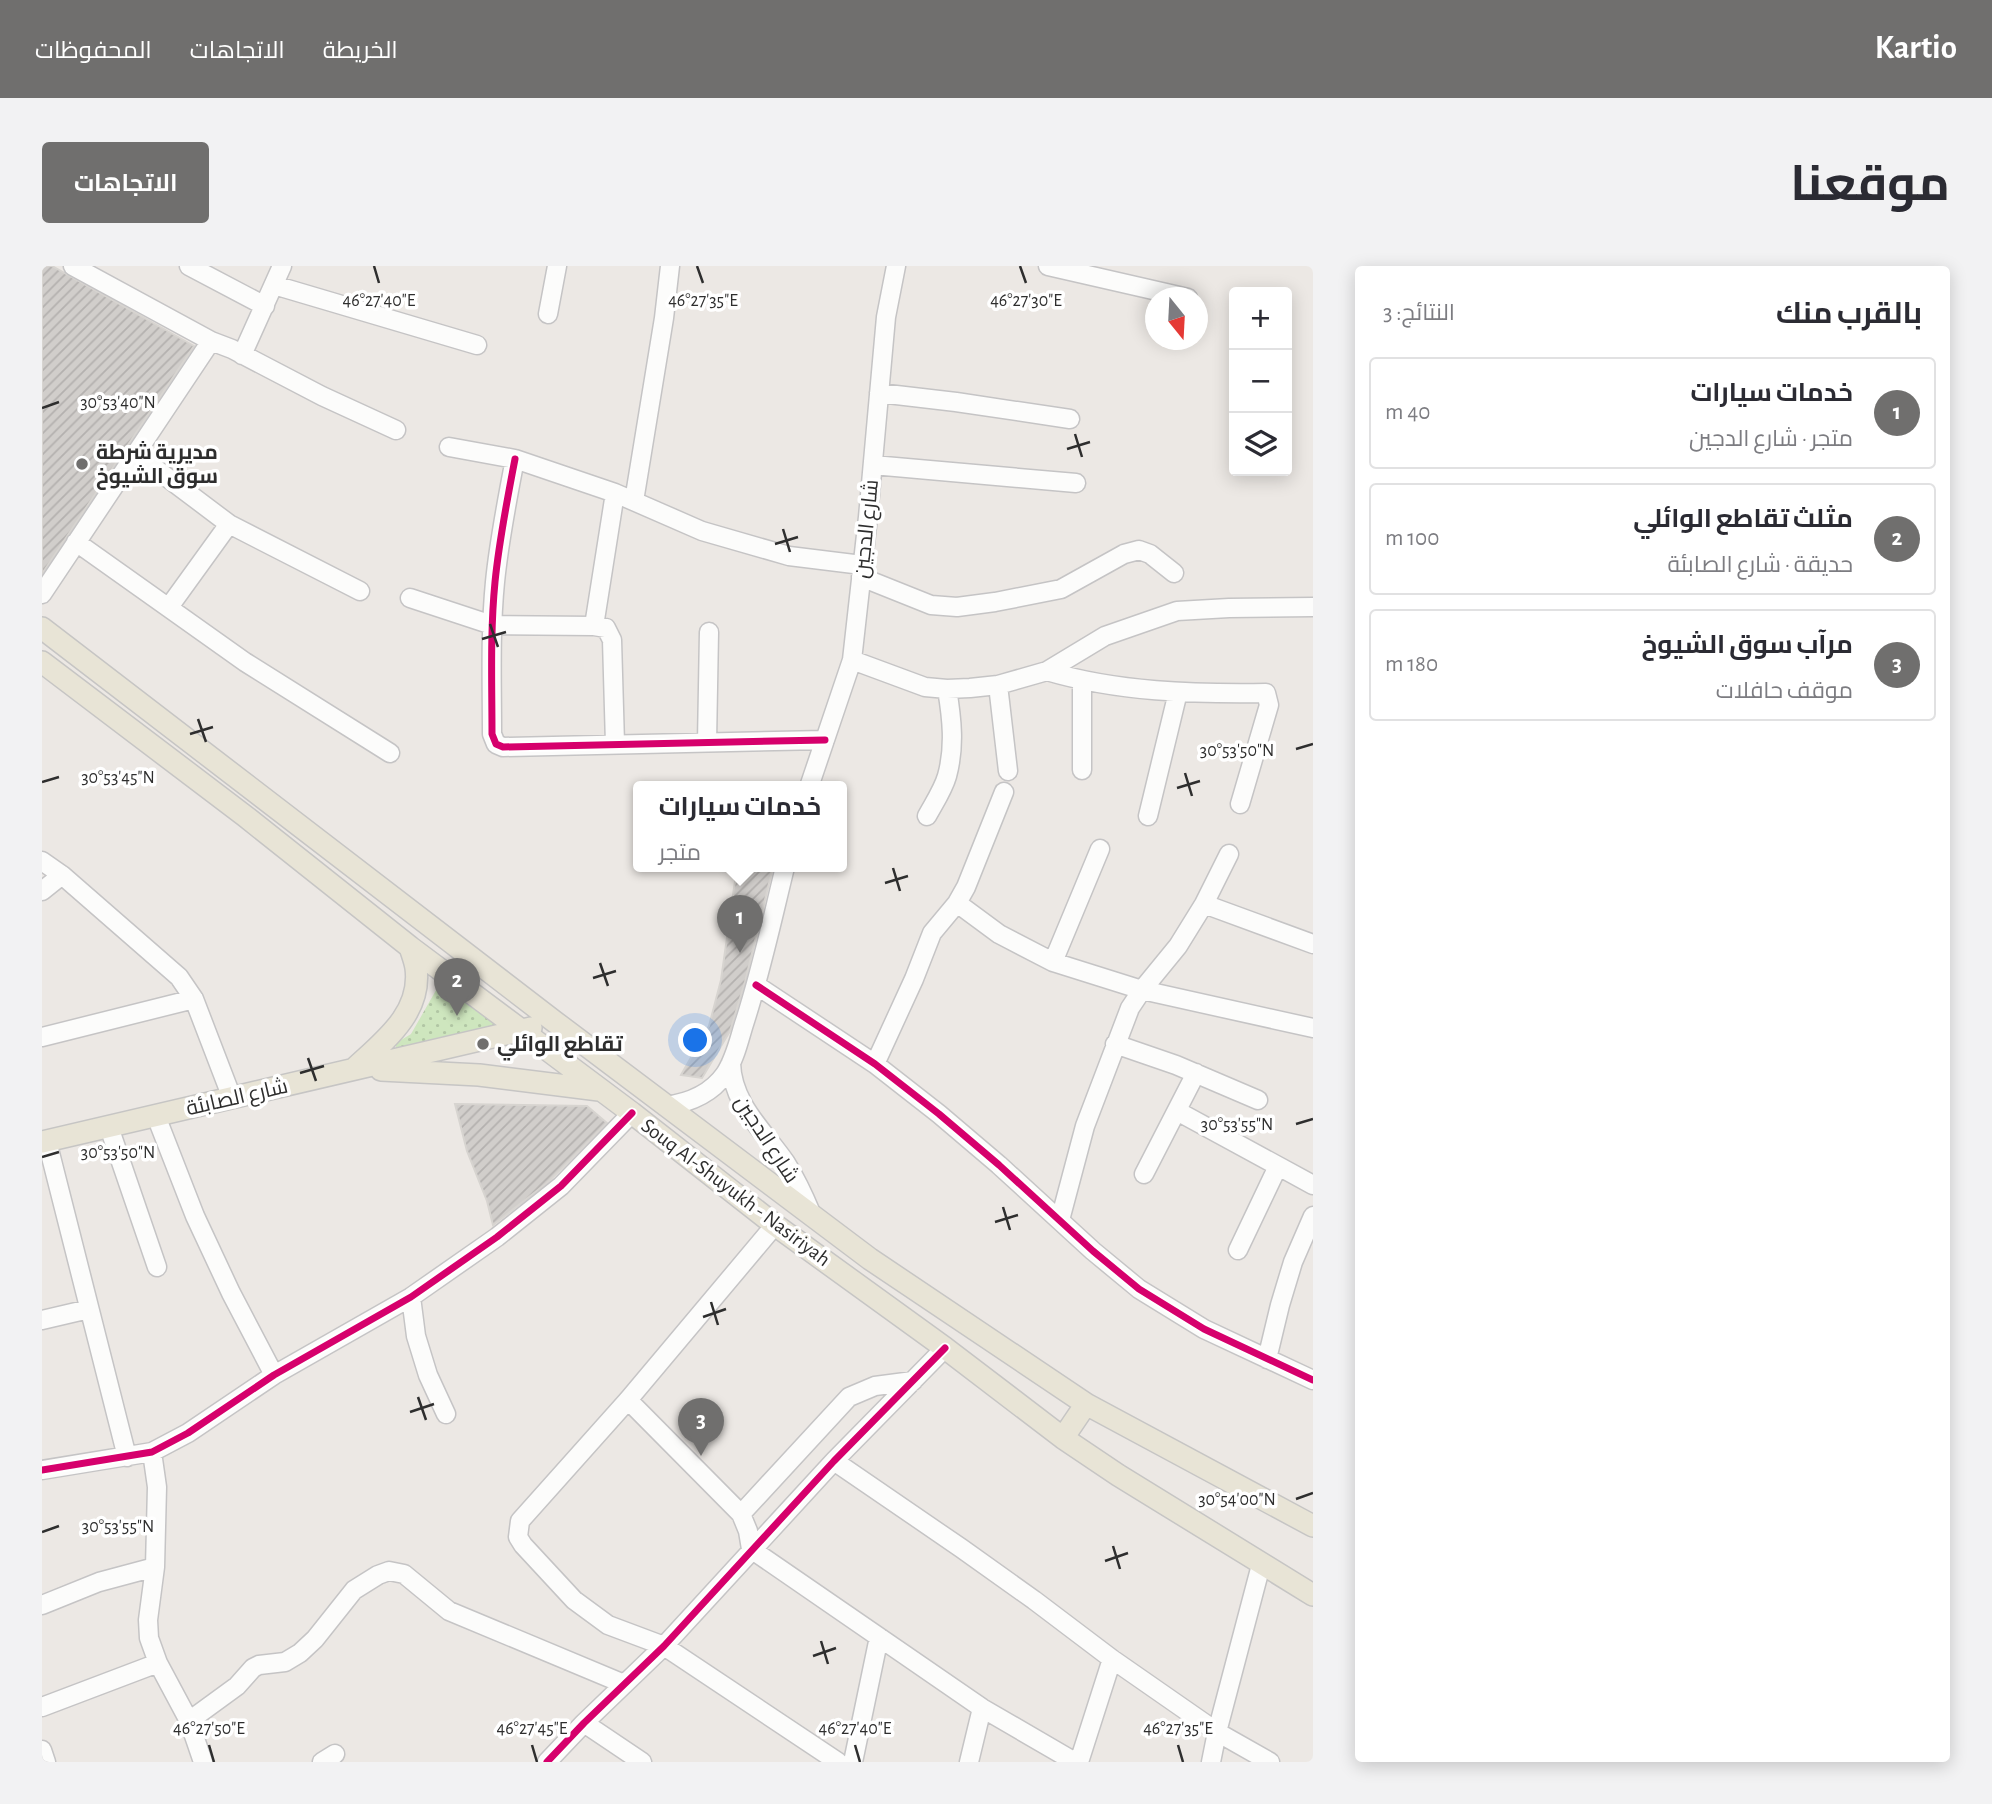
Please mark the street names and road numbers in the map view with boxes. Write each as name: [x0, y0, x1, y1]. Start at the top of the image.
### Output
street label: شارع الدجين: [851, 479, 885, 580]
street label: شارع الصابئة: [184, 1076, 291, 1122]
street label: شارع الدجين: [728, 1092, 802, 1188]
street label: Souq Al-Shuyukh - Nasiriyah: [637, 1115, 834, 1270]

